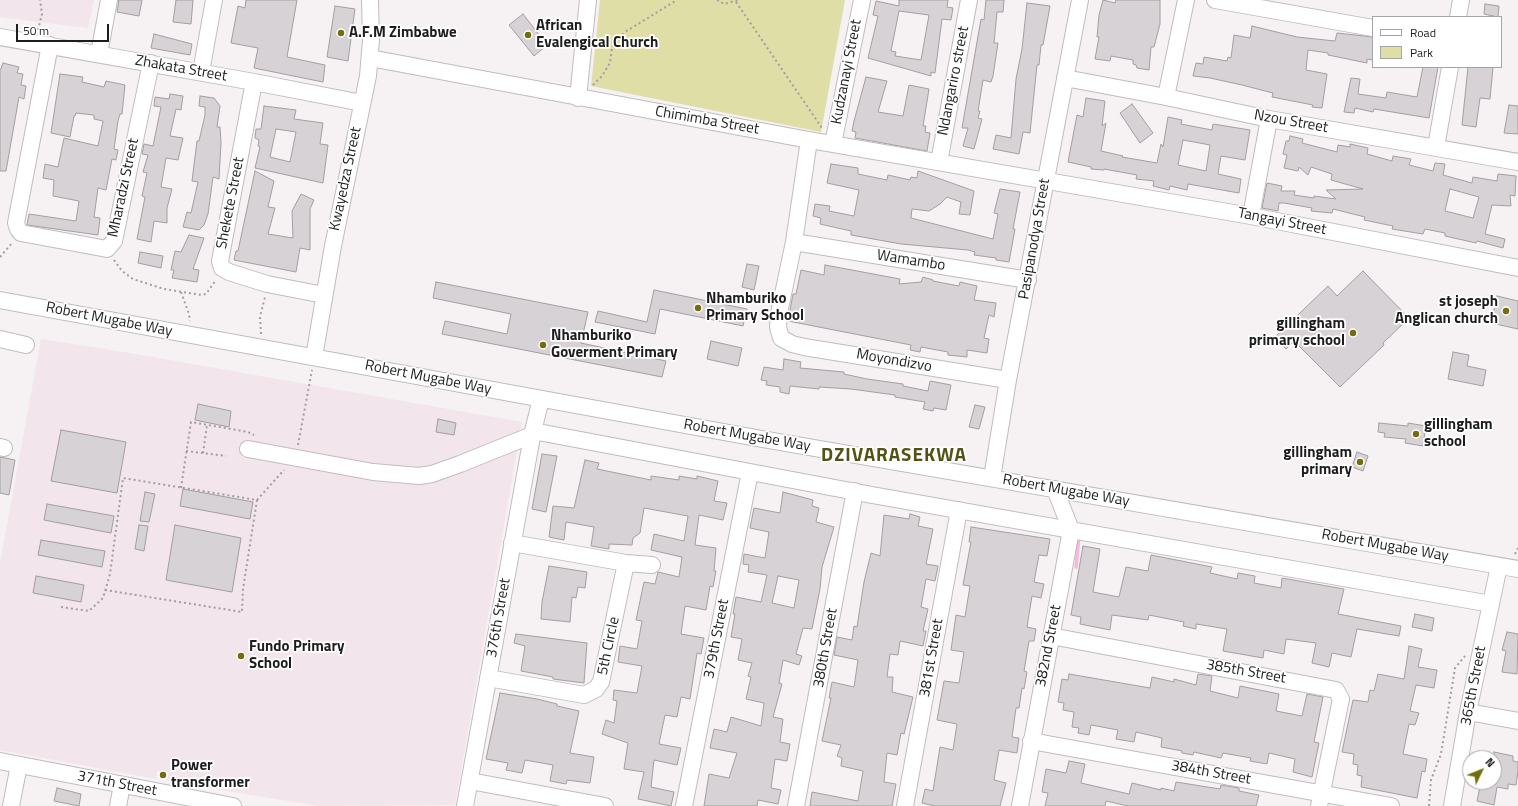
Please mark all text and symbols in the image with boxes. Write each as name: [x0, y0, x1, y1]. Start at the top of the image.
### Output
scale bar: [18, 16, 111, 42]
legend: [1372, 16, 1502, 68]
place label: African Evalengical Church: [536, 17, 658, 52]
street label: Kudzanayi Street: [828, 18, 866, 126]
text: 50 m: [23, 21, 49, 40]
text: Road: [1410, 23, 1436, 42]
place label: A.F.M Zimbabwe: [349, 24, 457, 42]
street label: Ndangariro street: [935, 25, 973, 137]
marker: A.F.M Zimbabwe: [336, 28, 346, 38]
marker: African Evalengical Church: [523, 30, 533, 40]
text: Park: [1410, 43, 1433, 62]
street label: Zhakata Street: [134, 52, 228, 86]
street label: Chimimba Street: [654, 103, 760, 139]
street label: Nzou Street: [1253, 107, 1329, 137]
street label: Kwayedza Street: [326, 125, 366, 233]
street label: Mharadzi Street: [105, 137, 143, 239]
street label: Shekete Street: [213, 156, 249, 250]
street label: Pasipanodya Street: [1015, 177, 1055, 301]
street label: Tangayi Street: [1236, 205, 1328, 239]
street label: Wamambo: [876, 247, 946, 275]
place label: Nhamburiko Primary School: [706, 290, 804, 325]
place label: st joseph Anglican church: [1395, 293, 1498, 328]
street label: Robert Mugabe Way: [44, 299, 174, 341]
marker: Nhamburiko Primary School: [693, 303, 703, 313]
marker: st joseph Anglican church: [1501, 306, 1511, 316]
place label: gillingham primary school: [1249, 315, 1345, 350]
place label: Nhamburiko Goverment Primary: [551, 327, 678, 362]
marker: gillingham primary school: [1348, 328, 1358, 338]
marker: Nhamburiko Goverment Primary: [538, 340, 548, 350]
street label: Moyondizvo: [855, 346, 933, 376]
street label: Robert Mugabe Way: [363, 357, 493, 399]
street label: Robert Mugabe Way: [682, 416, 812, 456]
place label: gillingham school: [1424, 416, 1493, 451]
marker: gillingham school: [1411, 429, 1421, 439]
place label: gillingham primary: [1283, 444, 1352, 479]
district label: DZIVARASEKWA: [821, 445, 967, 467]
marker: gillingham primary: [1355, 457, 1365, 467]
street label: Robert Mugabe Way: [1001, 471, 1131, 511]
street label: Robert Mugabe Way: [1320, 526, 1450, 566]
street label: 376th Street: [483, 577, 515, 659]
street label: 379th Street: [700, 598, 734, 680]
street label: 382nd Street: [1032, 603, 1066, 689]
street label: 380th Street: [810, 607, 842, 689]
street label: 5th Circle: [594, 615, 624, 677]
street label: 381st Street: [916, 617, 948, 699]
place label: Fundo Primary School: [249, 638, 344, 673]
street label: 365th Street: [1457, 645, 1491, 727]
marker: Fundo Primary School: [236, 651, 246, 661]
street label: 385th Street: [1205, 656, 1287, 688]
north arrow: [1462, 750, 1502, 790]
text: N: [1482, 754, 1498, 771]
place label: Power transformer: [171, 757, 250, 792]
street label: 384th Street: [1170, 757, 1252, 789]
street label: 371th Street: [76, 767, 158, 801]
marker: Power transformer: [158, 770, 168, 780]

